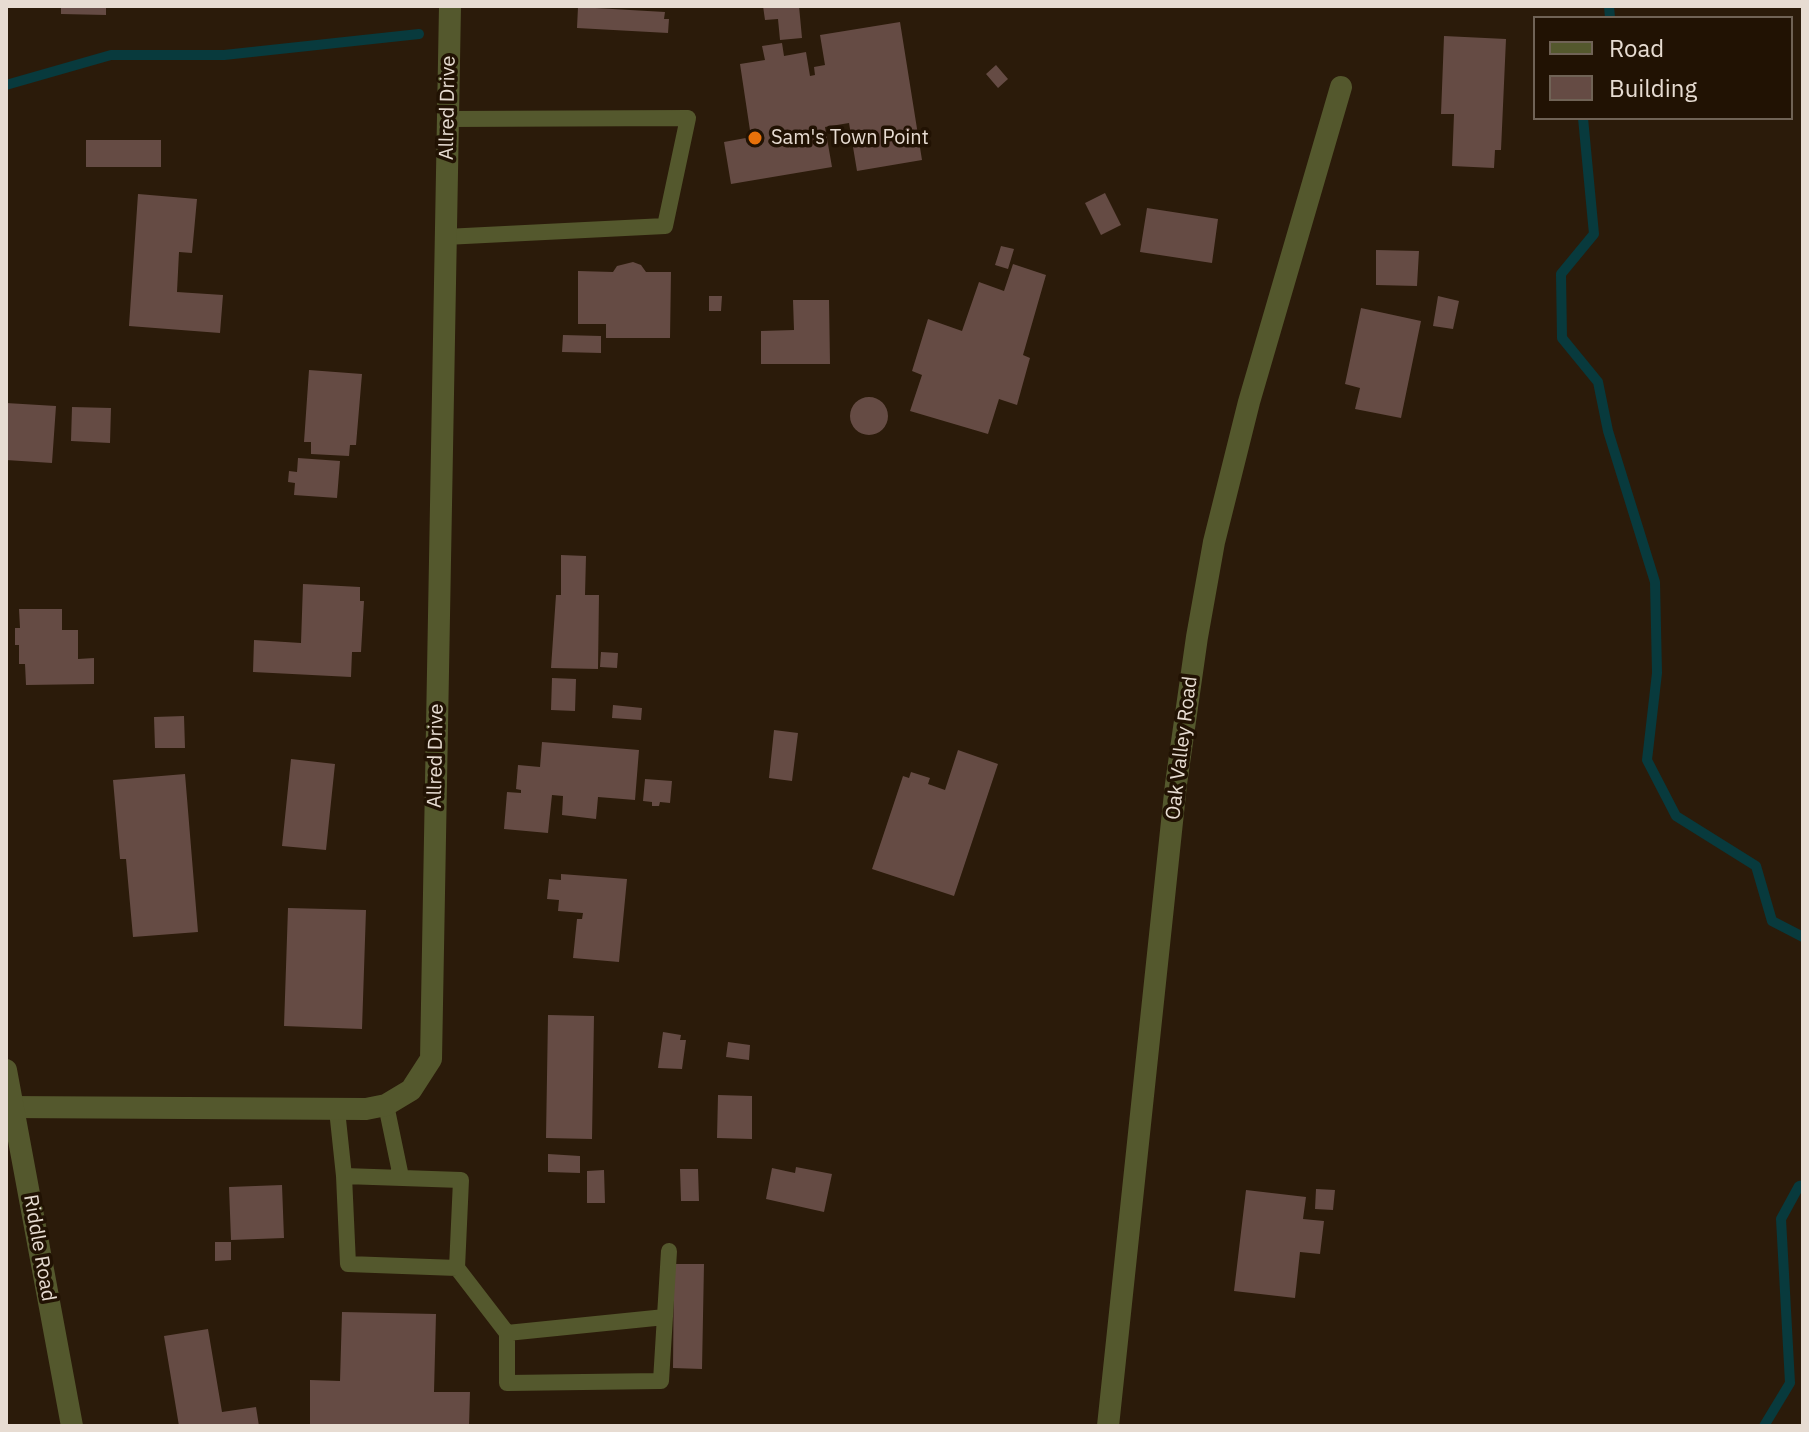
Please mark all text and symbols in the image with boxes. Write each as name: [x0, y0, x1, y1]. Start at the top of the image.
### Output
legend: [1533, 16, 1793, 120]
text: Road: [1609, 32, 1664, 64]
street label: Allred Drive: [435, 56, 461, 160]
text: Building: [1609, 72, 1697, 104]
place label: Sam's Town Point: [771, 126, 929, 150]
marker: Sam's Town Point: [746, 129, 764, 147]
street label: Oak Valley Road: [1161, 675, 1203, 821]
street label: Allred Drive: [423, 704, 449, 808]
street label: Riddle Road: [18, 1193, 60, 1303]

